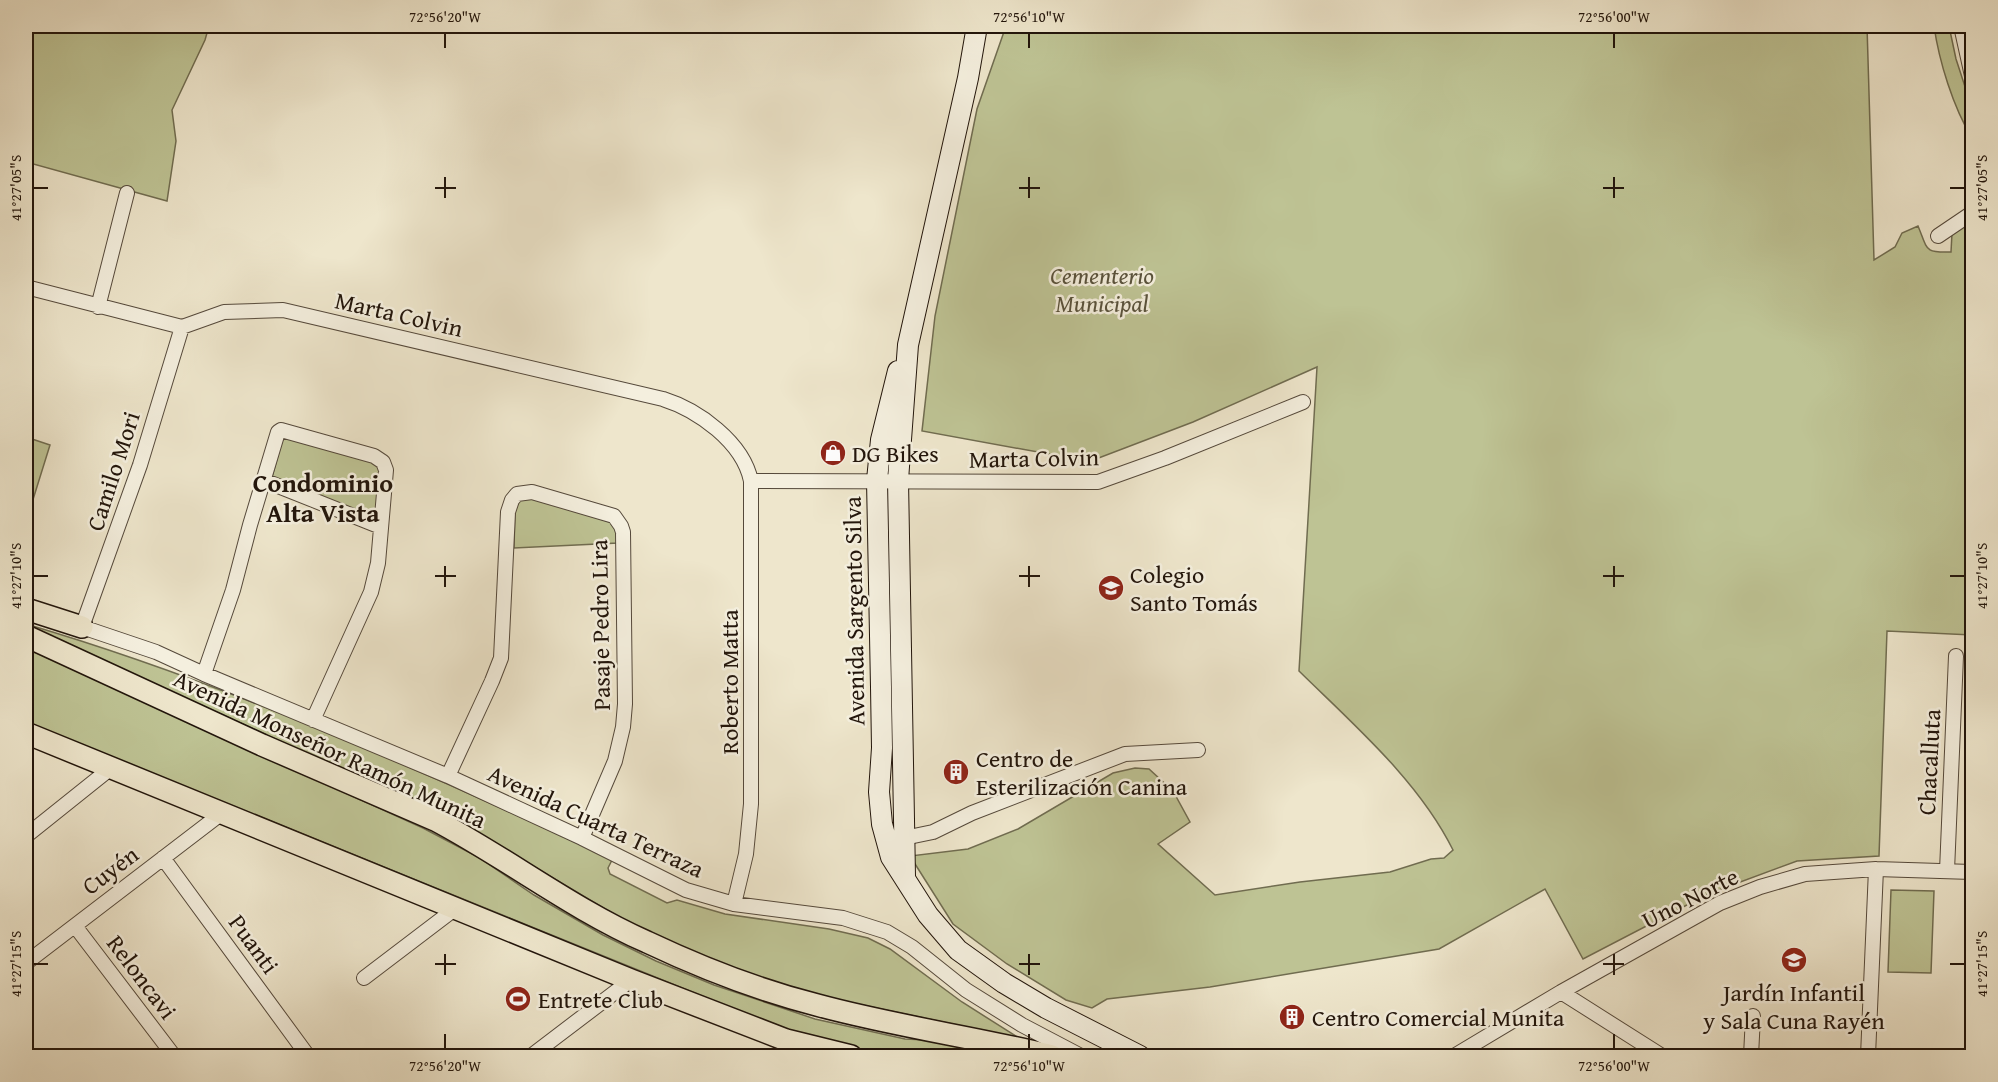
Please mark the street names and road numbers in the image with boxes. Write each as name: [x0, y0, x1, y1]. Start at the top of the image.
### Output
street label: Marta Colvin: [332, 282, 467, 346]
street label: Camilo Mori: [77, 407, 149, 535]
street label: Marta Colvin: [969, 439, 1100, 477]
street label: Avenida Sargento Silva: [834, 495, 873, 726]
street label: Pasaje Pedro Lira: [581, 538, 619, 711]
street label: Roberto Matta: [712, 609, 747, 754]
street label: Avenida Monseñor Ramón Munita: [168, 661, 493, 837]
street label: Chacalluta: [1909, 707, 1949, 816]
street label: Avenida Cuarta Terraza: [482, 756, 710, 887]
street label: Cuyén: [74, 837, 146, 903]
street label: Uno Norte: [1636, 859, 1744, 937]
street label: Puanti: [220, 907, 288, 981]
street label: Reloncavi: [99, 927, 186, 1027]

